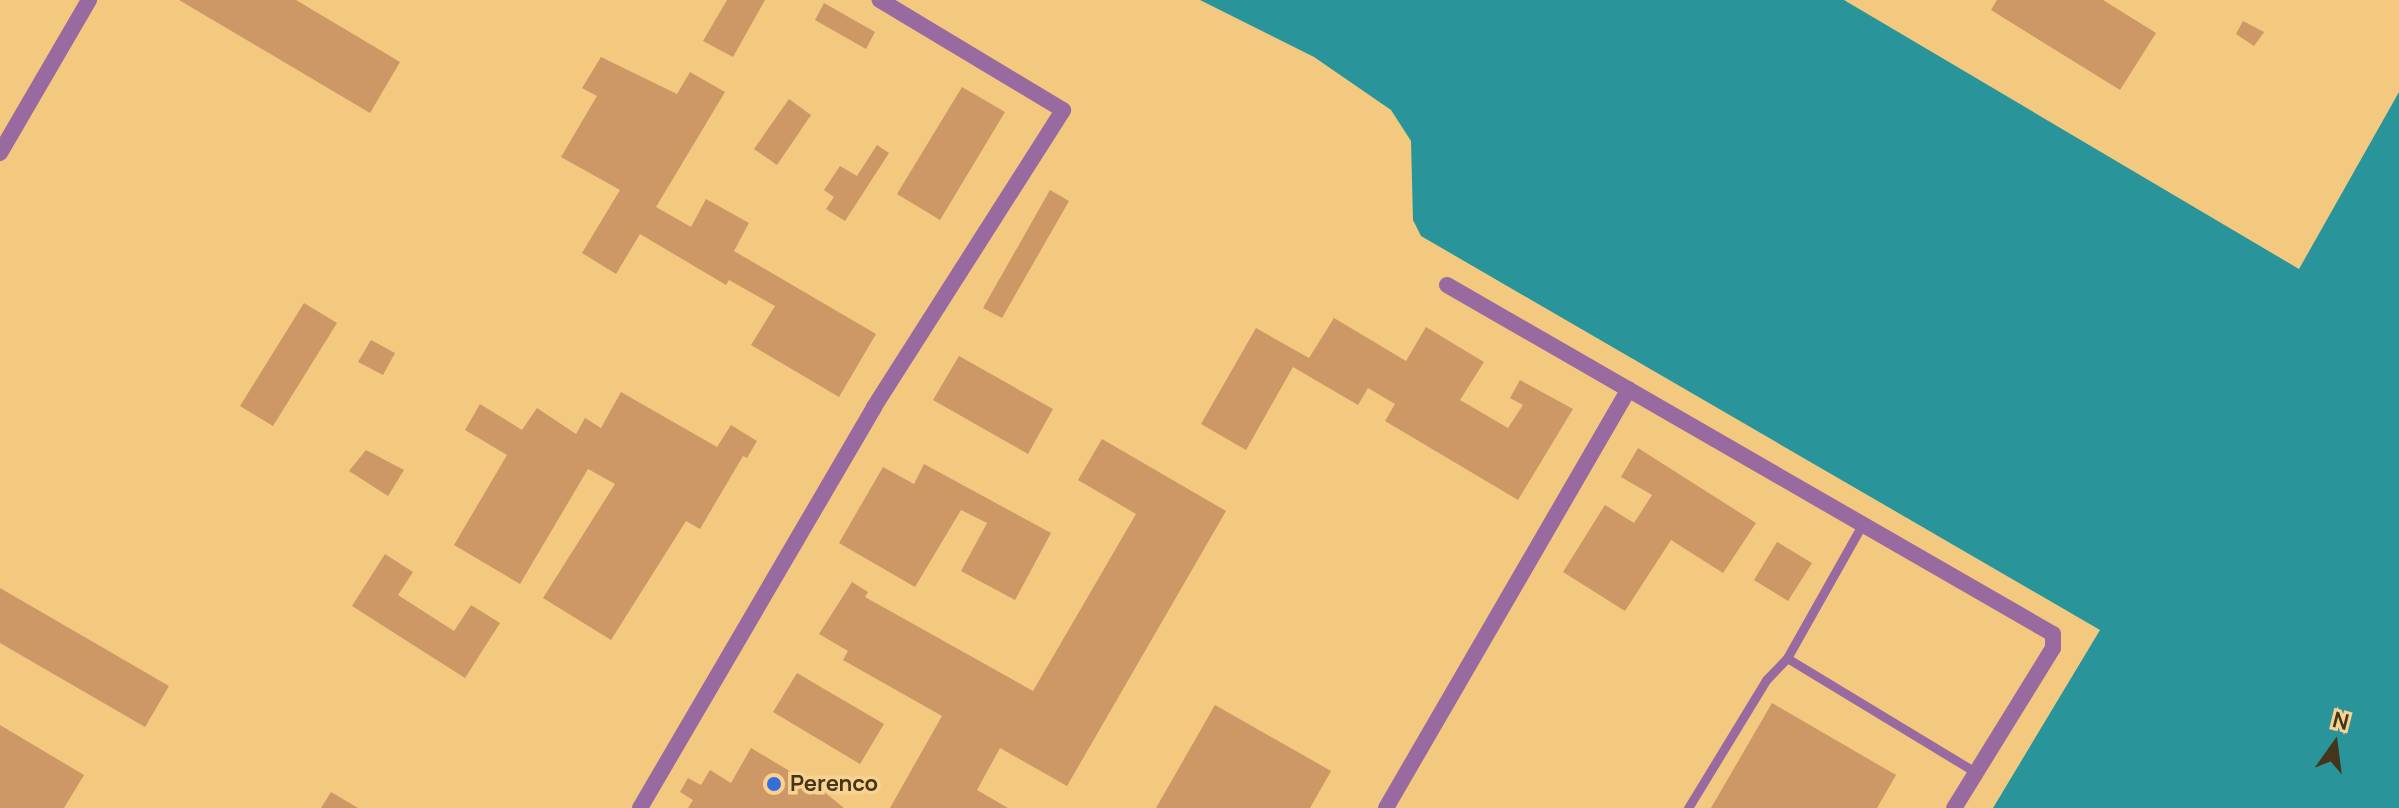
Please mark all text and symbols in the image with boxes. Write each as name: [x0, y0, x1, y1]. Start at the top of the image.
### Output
north arrow: [2295, 704, 2375, 784]
text: N: [2330, 704, 2352, 737]
place label: Perenco: [790, 771, 878, 797]
marker: Perenco: [765, 775, 783, 793]

